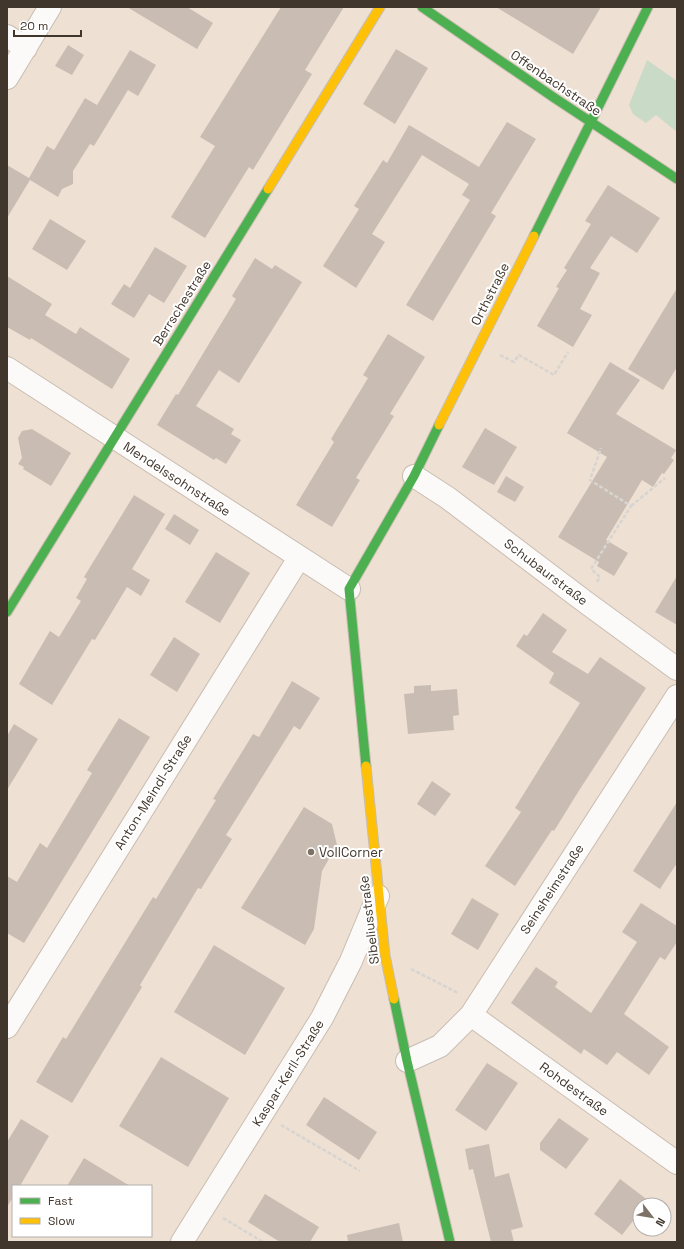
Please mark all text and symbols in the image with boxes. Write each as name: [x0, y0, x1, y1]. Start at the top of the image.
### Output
scale bar: [14, 12, 81, 38]
text: 20 m: [20, 18, 48, 34]
street label: Offenbachstraße: [507, 46, 605, 120]
street label: Berrschestraße: [149, 257, 215, 349]
street label: Orthstraße: [467, 260, 513, 328]
street label: Mendelssohnstraße: [120, 438, 234, 520]
street label: Schubaurstraße: [501, 535, 591, 609]
street label: Anton-Meindl-Straße: [111, 731, 195, 853]
street label: Seinsheimstraße: [516, 841, 588, 937]
place label: VollCorner: [319, 844, 383, 861]
marker: VollCorner: [306, 847, 316, 857]
street label: Sibeliusstraße: [355, 875, 383, 965]
street label: Kaspar-Kerll-Straße: [248, 1016, 328, 1130]
street label: Rohdestraße: [536, 1058, 612, 1120]
legend: [12, 1185, 152, 1237]
text: Fast: [48, 1193, 73, 1209]
north arrow: [632, 1197, 672, 1237]
text: Slow: [48, 1213, 75, 1229]
text: N: [653, 1215, 668, 1229]

